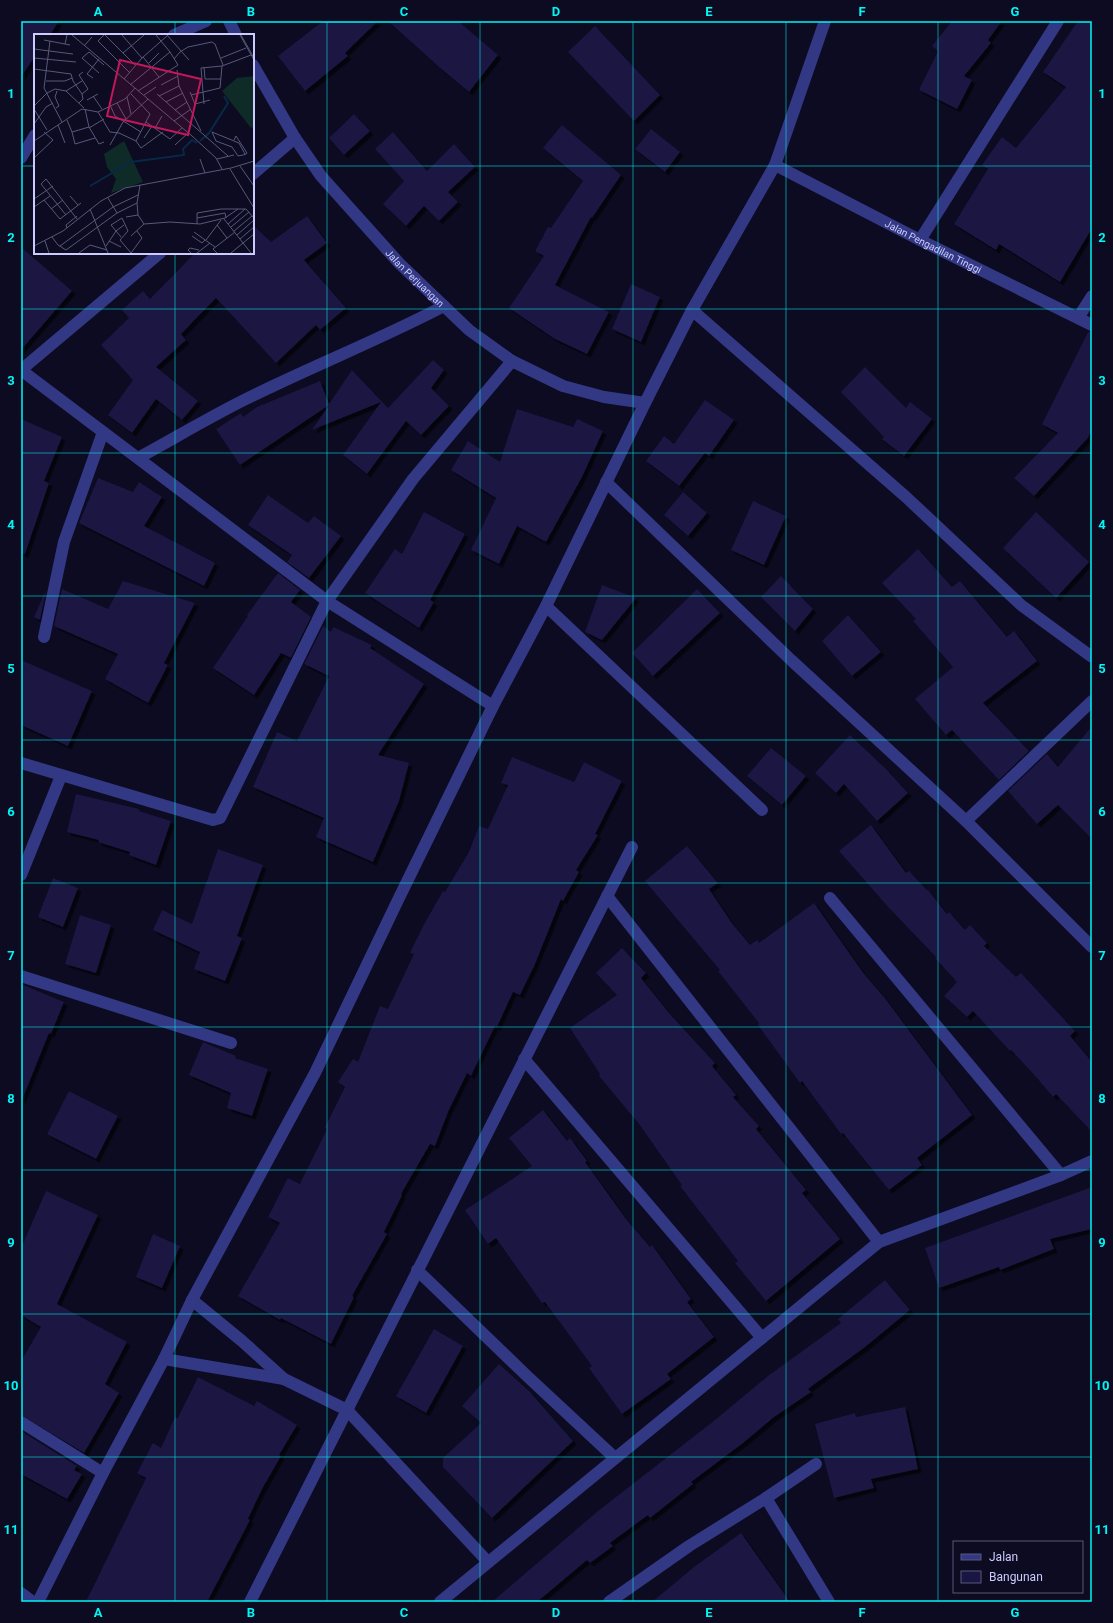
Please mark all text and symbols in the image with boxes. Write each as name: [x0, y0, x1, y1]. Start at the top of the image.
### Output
text: A: [94, 4, 103, 19]
text: B: [247, 4, 255, 19]
text: C: [400, 4, 409, 19]
text: D: [552, 4, 560, 19]
text: E: [705, 4, 713, 19]
text: F: [858, 4, 866, 19]
text: G: [1011, 4, 1020, 19]
inset map: [34, 34, 254, 254]
text: 1: [7, 86, 15, 101]
text: 1: [1098, 86, 1106, 101]
street label: Jalan Pengadilan Tinggi: [883, 217, 983, 275]
text: 2: [7, 230, 15, 245]
text: 2: [1098, 230, 1106, 245]
street label: Jalan Perjuangan: [384, 247, 447, 309]
text: 3: [7, 373, 15, 388]
text: 3: [1098, 373, 1106, 388]
text: 4: [7, 517, 15, 532]
text: 4: [1098, 517, 1106, 532]
text: 5: [7, 661, 15, 676]
text: 5: [1098, 661, 1106, 676]
text: 6: [7, 804, 15, 819]
text: 6: [1098, 804, 1106, 819]
text: 7: [7, 948, 15, 963]
text: 7: [1098, 948, 1106, 963]
text: 8: [7, 1091, 15, 1106]
text: 8: [1098, 1091, 1106, 1106]
text: 9: [7, 1235, 15, 1250]
text: 9: [1098, 1235, 1106, 1250]
text: 10: [4, 1378, 18, 1393]
text: 10: [1095, 1378, 1109, 1393]
text: 11: [4, 1522, 18, 1537]
text: 11: [1095, 1522, 1109, 1537]
legend: [953, 1541, 1083, 1593]
text: Jalan: [989, 1550, 1018, 1564]
text: Bangunan: [989, 1570, 1043, 1584]
text: A: [94, 1605, 103, 1620]
text: B: [247, 1605, 255, 1620]
text: C: [400, 1605, 409, 1620]
text: D: [552, 1605, 560, 1620]
text: E: [705, 1605, 713, 1620]
text: F: [858, 1605, 866, 1620]
text: G: [1011, 1605, 1020, 1620]

